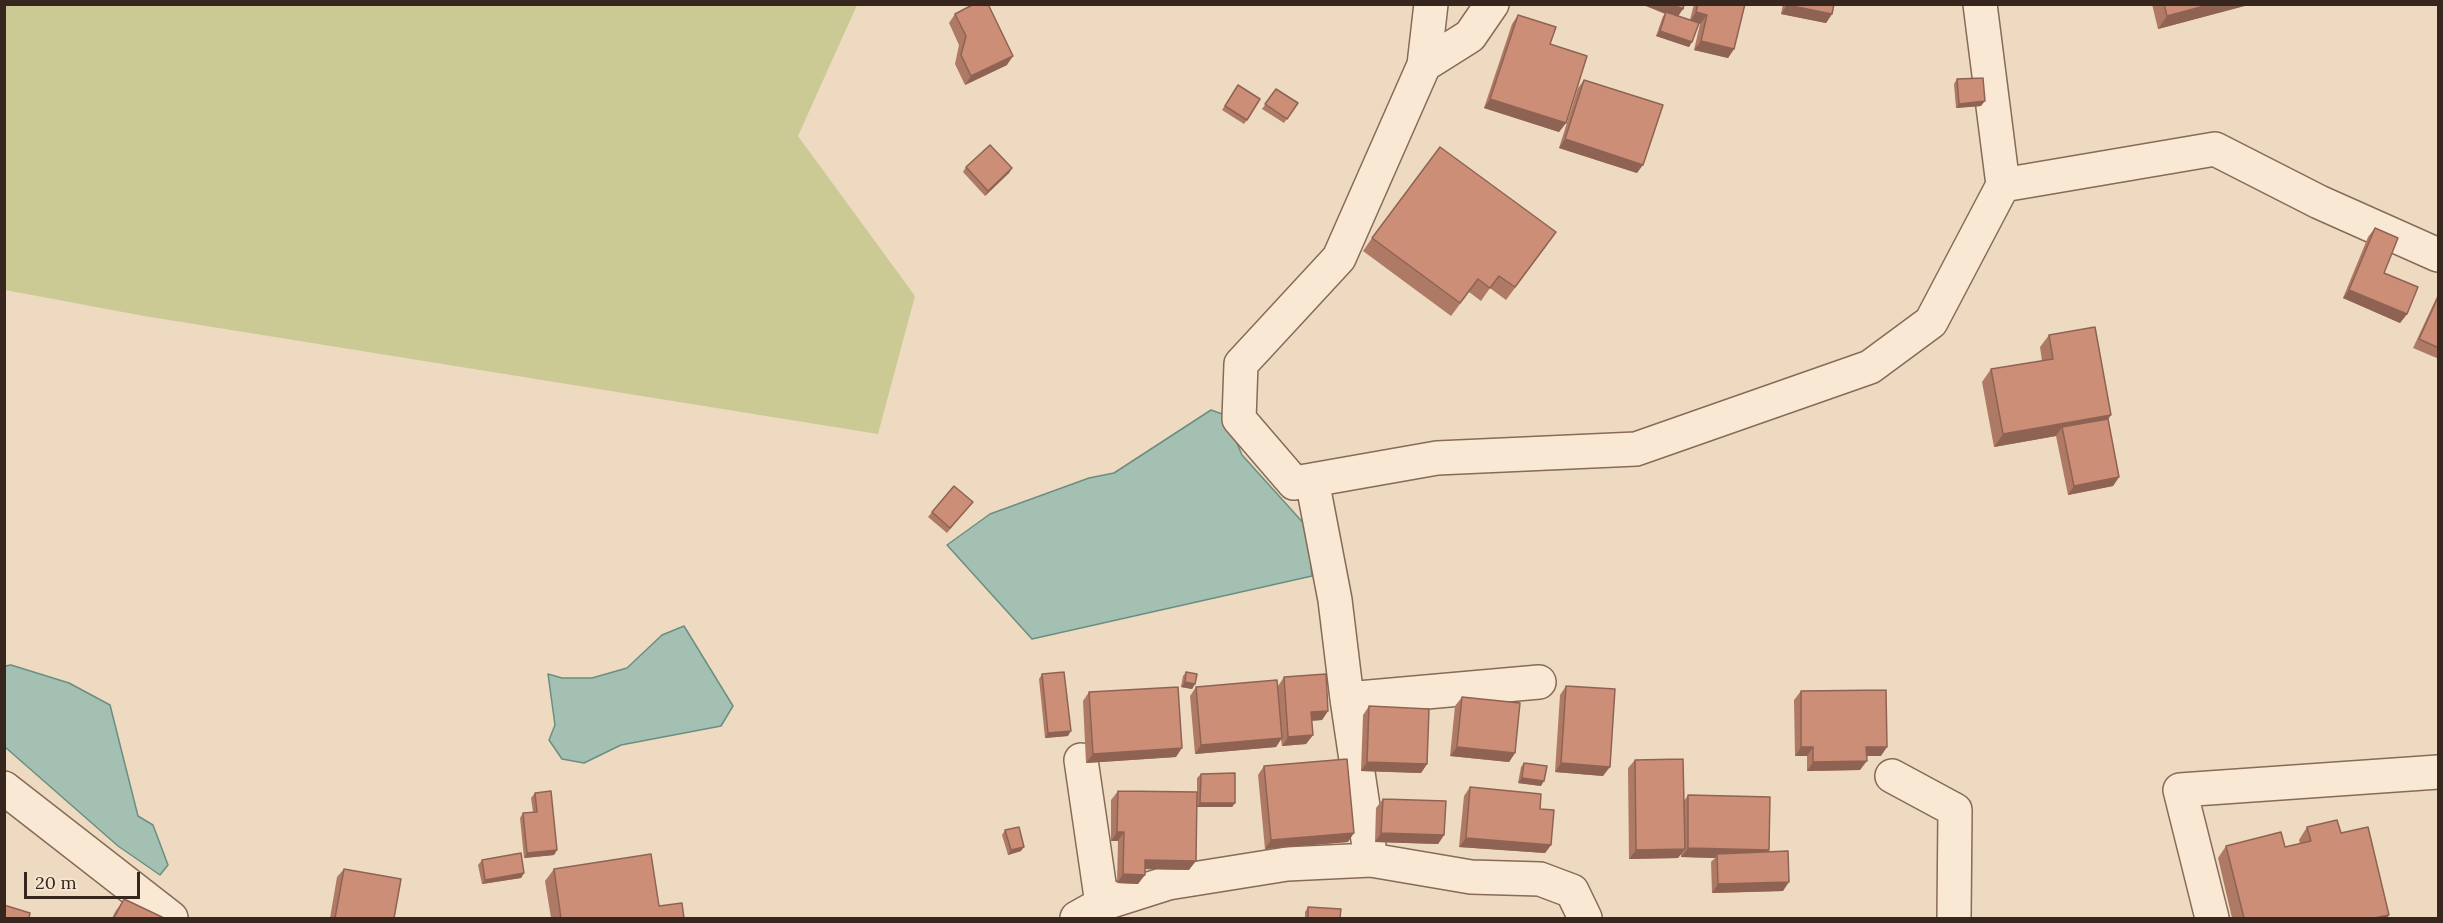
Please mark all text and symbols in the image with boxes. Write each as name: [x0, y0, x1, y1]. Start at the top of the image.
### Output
scale bar: [27, 860, 142, 898]
text: 20 m: [35, 871, 77, 894]

